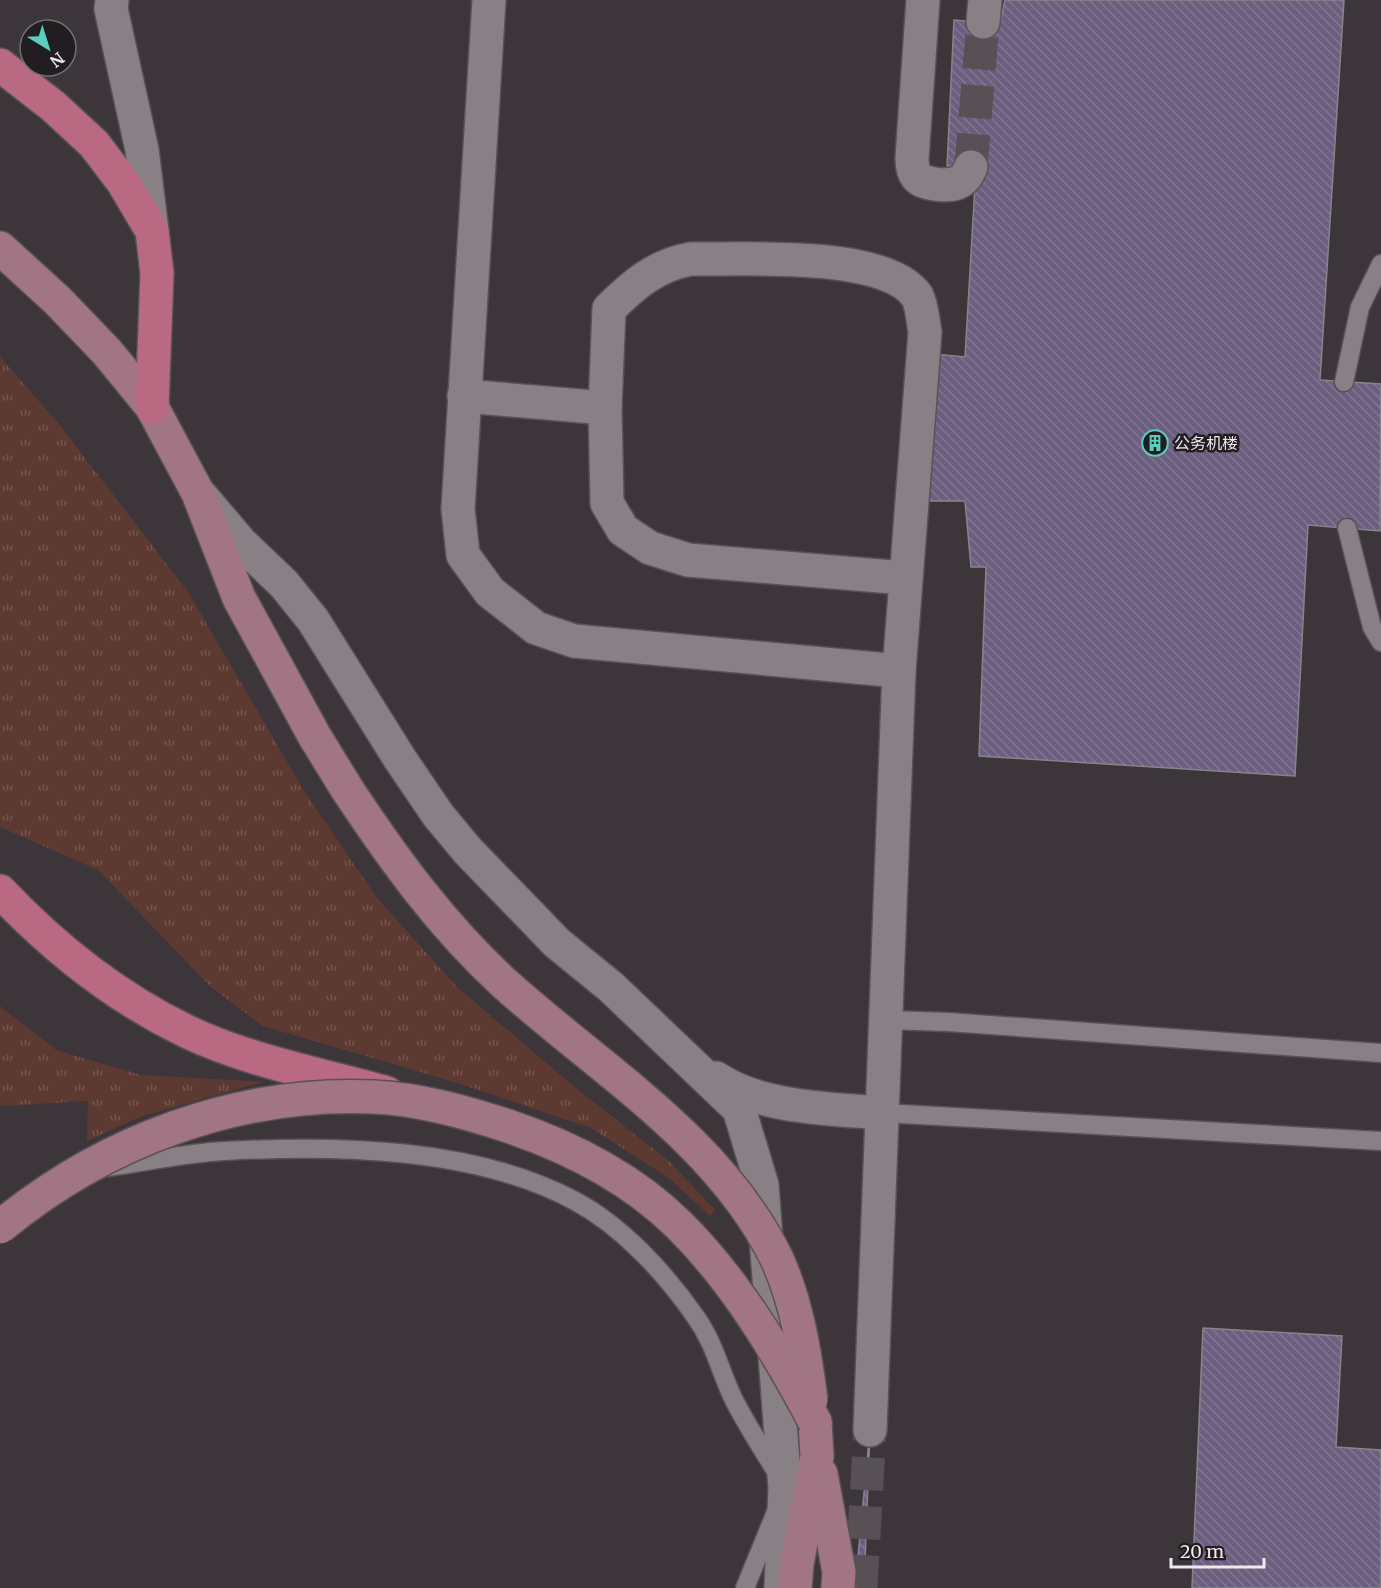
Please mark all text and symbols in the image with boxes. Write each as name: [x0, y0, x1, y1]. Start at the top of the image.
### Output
north arrow: [18, 18, 78, 78]
text: N: [46, 48, 68, 72]
building icon: 公务机楼: [1140, 428, 1170, 458]
place label: 公务机楼: [1174, 433, 1238, 453]
scale bar: [1171, 1531, 1264, 1569]
text: 20 m: [1180, 1540, 1224, 1563]

